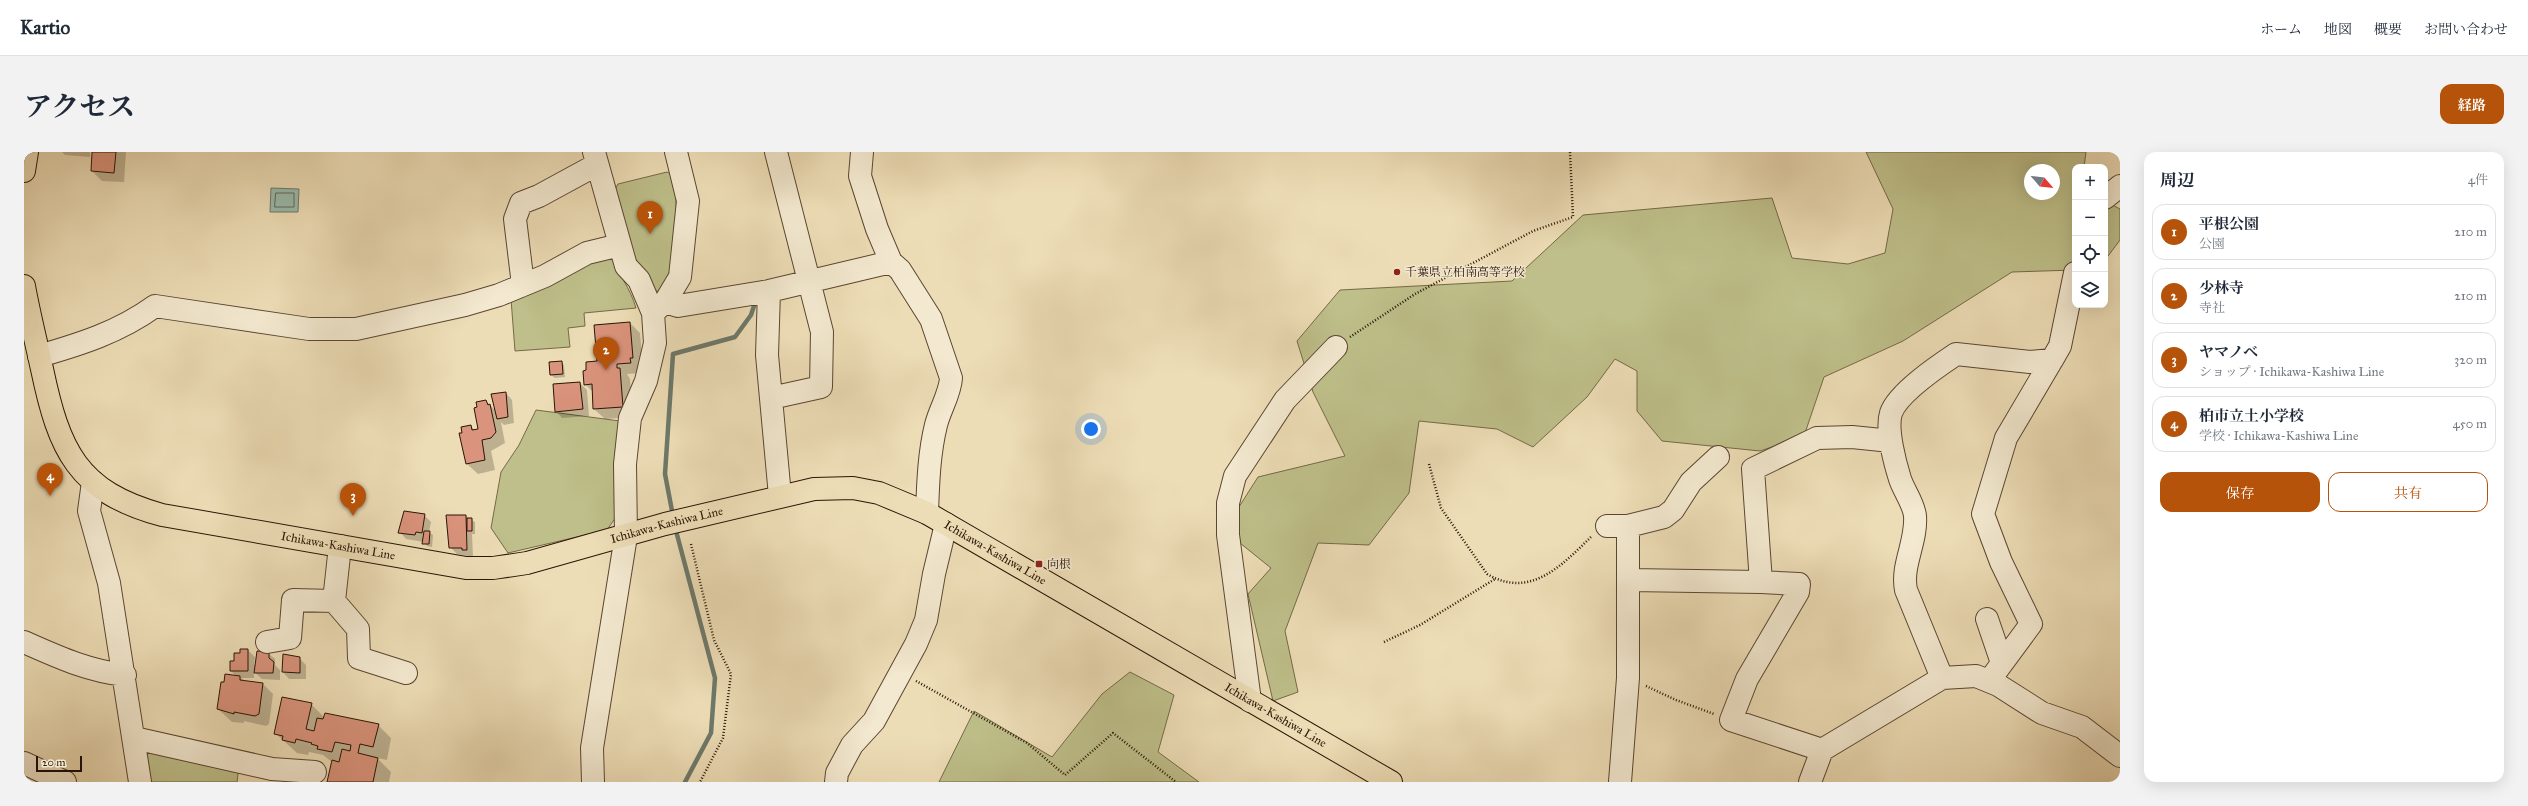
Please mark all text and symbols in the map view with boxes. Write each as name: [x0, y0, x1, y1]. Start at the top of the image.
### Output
text: Kartio: [20, 16, 70, 39]
text: ホーム: [2260, 21, 2302, 38]
text: 地図: [2324, 21, 2352, 38]
text: 概要: [2374, 21, 2402, 38]
text: お問い合わせ: [2424, 21, 2508, 38]
button: 経路: [2440, 84, 2504, 124]
text: アクセス: [24, 89, 135, 124]
north arrow: [2024, 164, 2060, 200]
map controls: [2072, 164, 2108, 308]
button: +: [2072, 164, 2108, 200]
text: 周辺: [2160, 170, 2194, 191]
text: 4件: [2468, 172, 2488, 188]
button: −: [2072, 200, 2108, 236]
pin: 1: [637, 201, 663, 234]
text: 平根公園: [2199, 215, 2259, 233]
text: 1: [2171, 224, 2177, 240]
text: 210 m: [2454, 224, 2487, 240]
button: locate: [2072, 236, 2108, 272]
text: 公園: [2199, 236, 2225, 252]
place label: 千葉県立柏南高等学校: [1405, 265, 1525, 279]
marker: 千葉県立柏南高等学校: [1392, 267, 1402, 277]
button: layers: [2072, 272, 2108, 308]
text: 少林寺: [2199, 279, 2244, 297]
text: 2: [2171, 288, 2177, 304]
text: 210 m: [2454, 288, 2487, 304]
text: 寺社: [2199, 300, 2225, 316]
pin: 2: [593, 337, 619, 370]
text: ヤマノベ: [2199, 343, 2258, 361]
text: 3: [2171, 352, 2177, 368]
text: 320 m: [2454, 352, 2487, 368]
text: ショップ · Ichikawa-Kashiwa Line: [2199, 364, 2384, 380]
text: 柏市立土小学校: [2199, 407, 2304, 425]
text: 4: [2170, 416, 2178, 432]
text: 450 m: [2452, 416, 2487, 432]
your location: [1081, 419, 1101, 439]
text: 学校 · Ichikawa-Kashiwa Line: [2199, 428, 2358, 444]
pin: 4: [37, 463, 63, 496]
button: 保存: [2160, 472, 2320, 512]
button: 共有: [2328, 472, 2488, 512]
pin: 3: [340, 483, 366, 516]
street label: Ichikawa-Kashiwa Line: [609, 504, 724, 546]
street label: Ichikawa-Kashiwa Line: [942, 518, 1049, 588]
street label: Ichikawa-Kashiwa Line: [280, 529, 396, 563]
place label: 向根: [1047, 557, 1071, 571]
marker: 向根: [1034, 559, 1044, 569]
street label: Ichikawa-Kashiwa Line: [1222, 680, 1329, 750]
scale bar: [36, 754, 82, 773]
text: 20 m: [42, 756, 65, 769]

